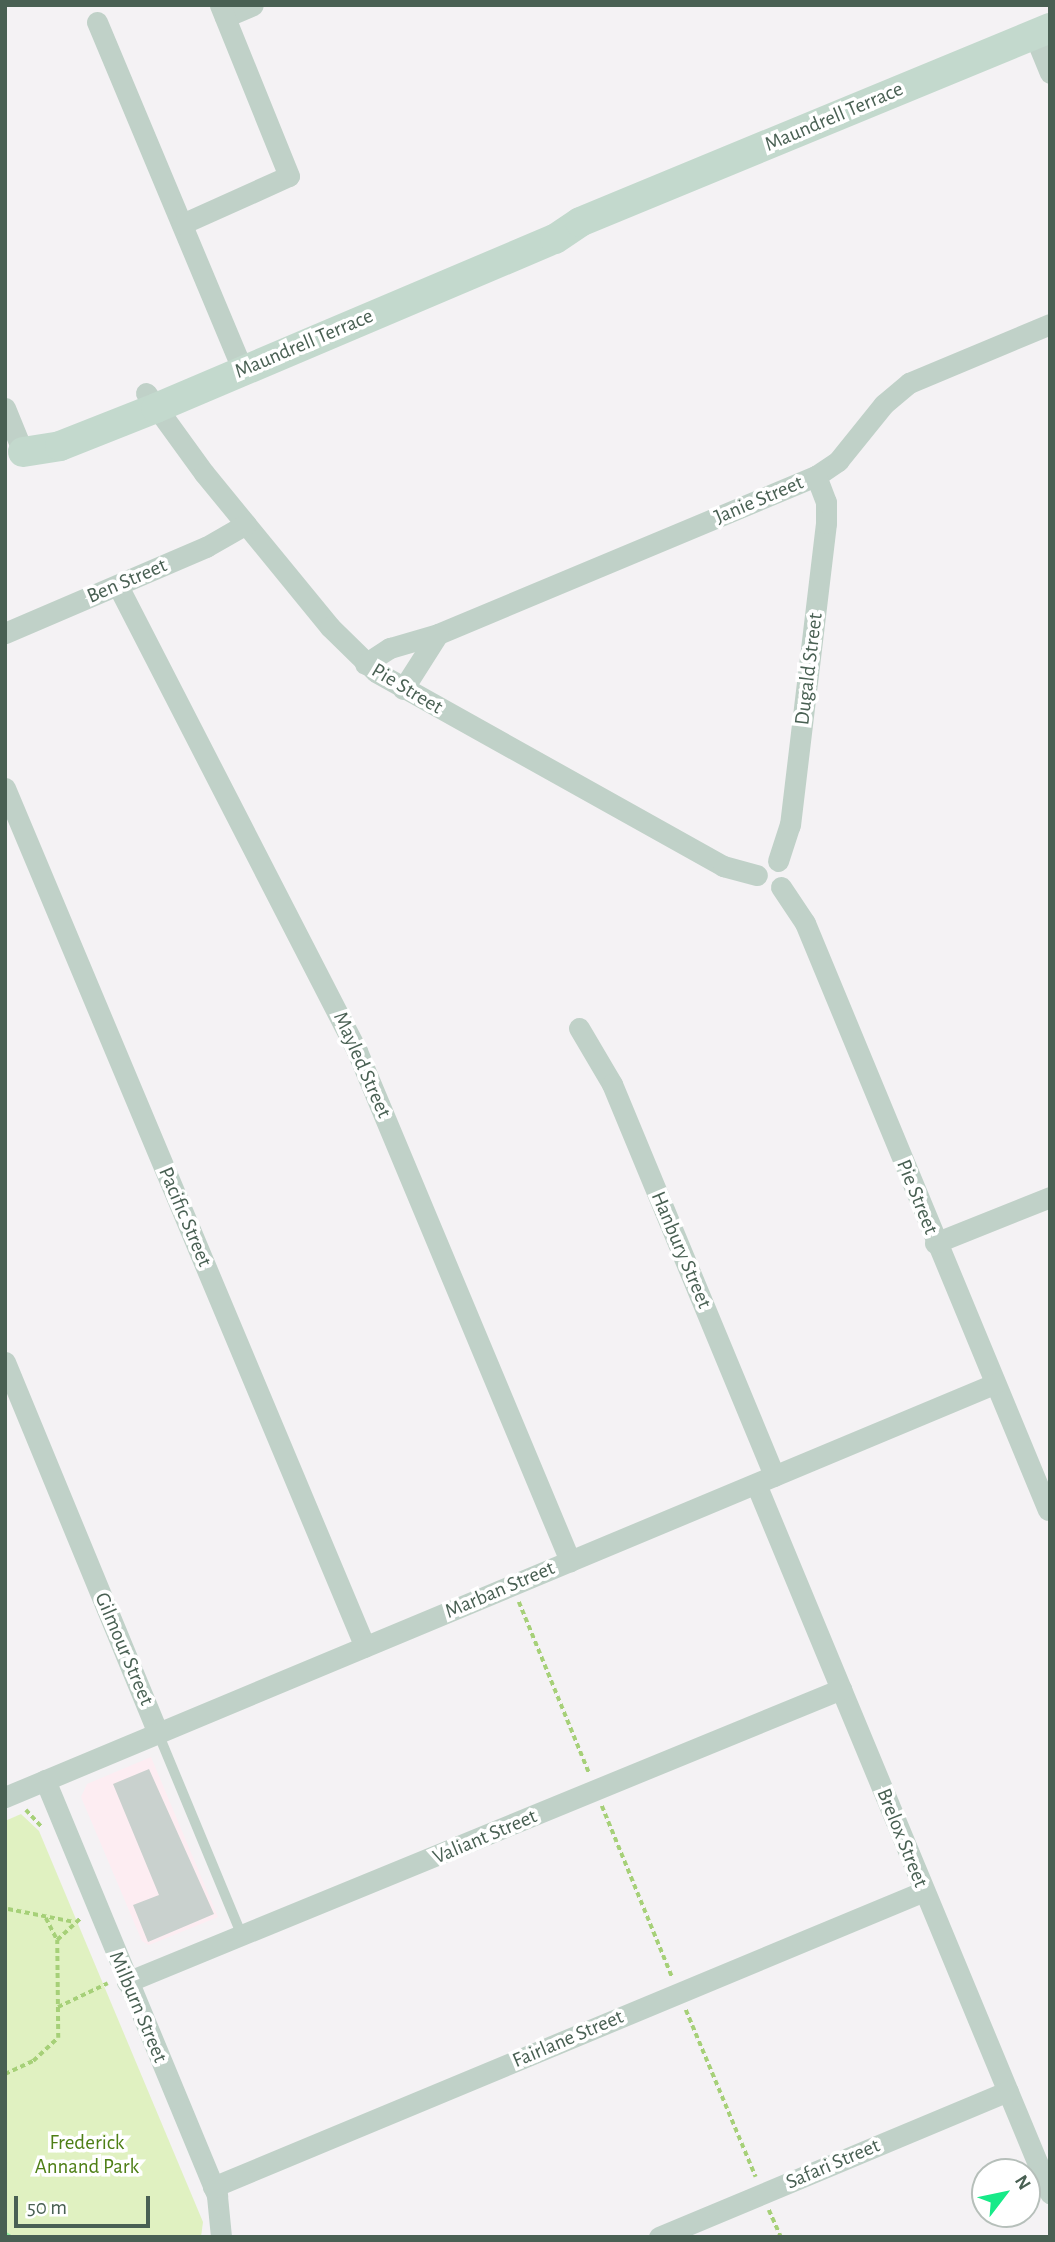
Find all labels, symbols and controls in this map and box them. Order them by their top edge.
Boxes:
street label: Maundrell Terrace [761,76,907,158]
street label: Maundrell Terrace [231,303,377,385]
street label: Janie Street [711,470,807,530]
street label: Ben Street [83,553,171,609]
street label: Dugald Street [790,611,828,727]
street label: Pie Street [367,658,447,720]
street label: Mayled Street [327,1008,397,1122]
street label: Pie Street [891,1156,943,1238]
street label: Pacific Street [153,1163,217,1271]
street label: Hanbury Street [645,1188,717,1312]
street label: Marban Street [441,1556,559,1624]
street label: Gilmour Street [89,1589,159,1709]
street label: Brelox Street [871,1785,933,1891]
street label: Valiant Street [429,1804,541,1870]
street label: Milburn Street [103,1947,173,2067]
street label: Fairlane Street [509,2004,627,2074]
park label: Frederick Annand Park [35,2130,139,2180]
street label: Safari Street [782,2133,884,2195]
north arrow [971,2158,1041,2228]
text: N [1011,2172,1034,2193]
scale bar [18,2182,154,2226]
text: 50 m [27,2197,67,2218]

